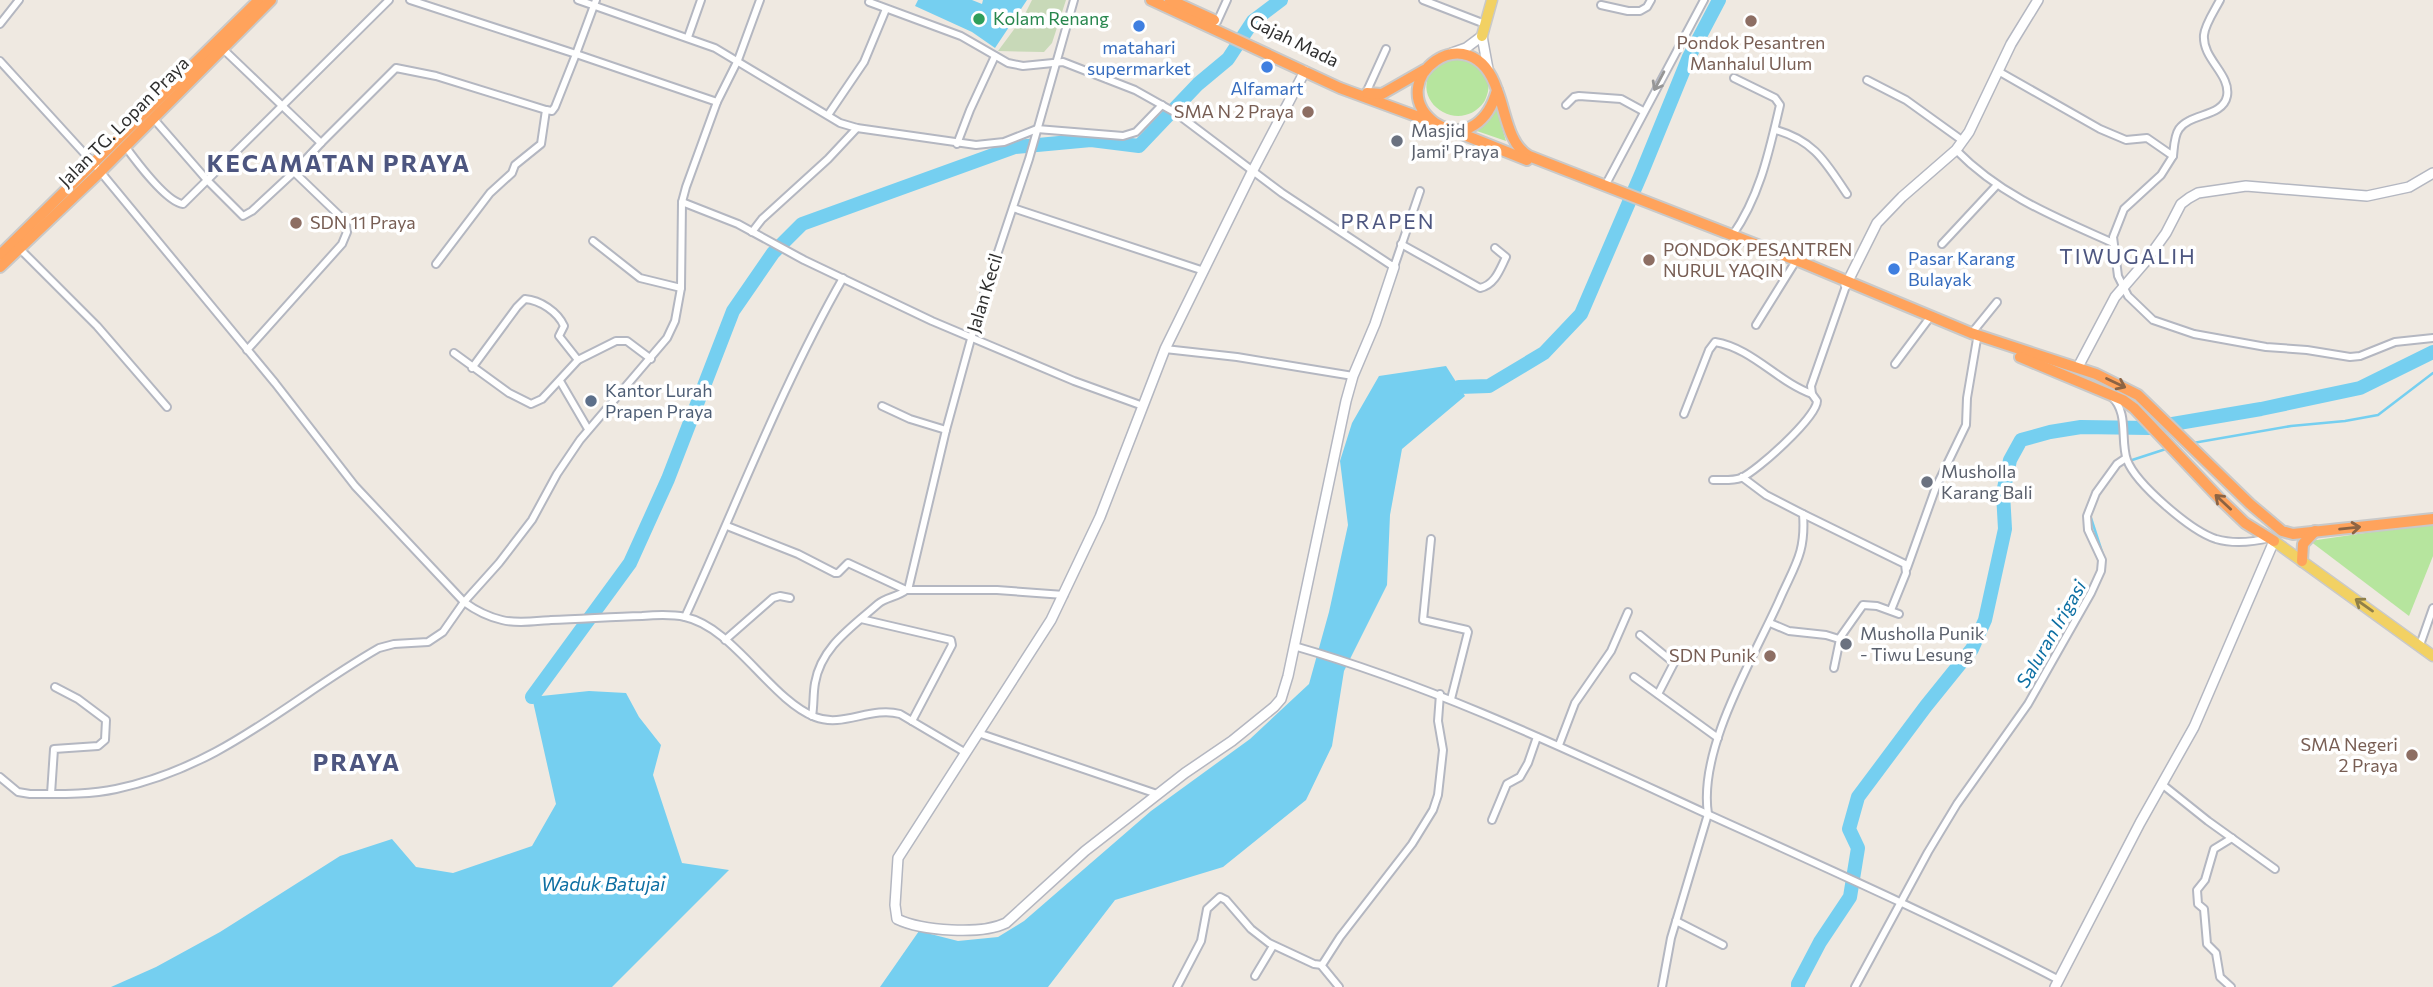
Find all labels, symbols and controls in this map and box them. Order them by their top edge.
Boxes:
place label: Kolam Renang [993,7,1109,29]
street label: Gajah Mada [1246,9,1343,71]
marker: Kolam Renang [971,11,987,27]
marker: Pondok Pesantren Manhalul Ulum [1743,13,1759,29]
marker: matahari supermarket [1131,18,1147,34]
place label: Pondok Pesantren Manhalul Ulum [1677,31,1825,74]
place label: matahari supermarket [1087,36,1191,79]
street label: Jalan TG. Lopan Praya [54,52,193,191]
marker: Alfamart [1259,59,1275,75]
one-way arrow [1652,70,1665,91]
place label: Alfamart [1230,77,1304,99]
place label: SMA N 2 Praya [1174,100,1294,122]
marker: SMA N 2 Praya [1300,104,1316,120]
place label: Masjid Jami' Praya [1411,119,1499,162]
marker: Masjid Jami' Praya [1389,133,1405,149]
district label: KECAMATAN PRAYA [207,148,471,177]
district label: PRAPEN [1340,208,1436,233]
place label: SDN 11 Praya [310,211,416,233]
marker: SDN 11 Praya [288,215,304,231]
place label: PONDOK PESANTREN NURUL YAQIN [1663,238,1852,281]
district label: TIWUGALIH [2059,243,2197,268]
place label: Pasar Karang Bulayak [1908,247,2015,290]
street label: Jalan Kecil [962,251,1006,335]
marker: PONDOK PESANTREN NURUL YAQIN [1641,252,1657,268]
marker: Pasar Karang Bulayak [1886,261,1902,277]
one-way arrow [2105,376,2126,390]
place label: Kantor Lurah Prapen Praya [605,379,713,422]
marker: Kantor Lurah Prapen Praya [583,393,599,409]
place label: Musholla Karang Bali [1941,460,2033,503]
marker: Musholla Karang Bali [1919,474,1935,490]
one-way arrow [2215,493,2232,510]
one-way arrow [2338,521,2361,534]
water label: Saluran Irigasi [2011,575,2091,691]
one-way arrow [2355,598,2374,612]
place label: Musholla Punik - Tiwu Lesung [1860,622,1985,665]
marker: Musholla Punik - Tiwu Lesung [1838,636,1854,652]
place label: SDN Punik [1669,644,1756,666]
marker: SDN Punik [1762,648,1778,664]
place label: SMA Negeri 2 Praya [2300,733,2398,776]
district label: PRAYA [313,747,401,776]
marker: SMA Negeri 2 Praya [2404,747,2420,763]
water label: Waduk Batujai [541,872,666,895]

